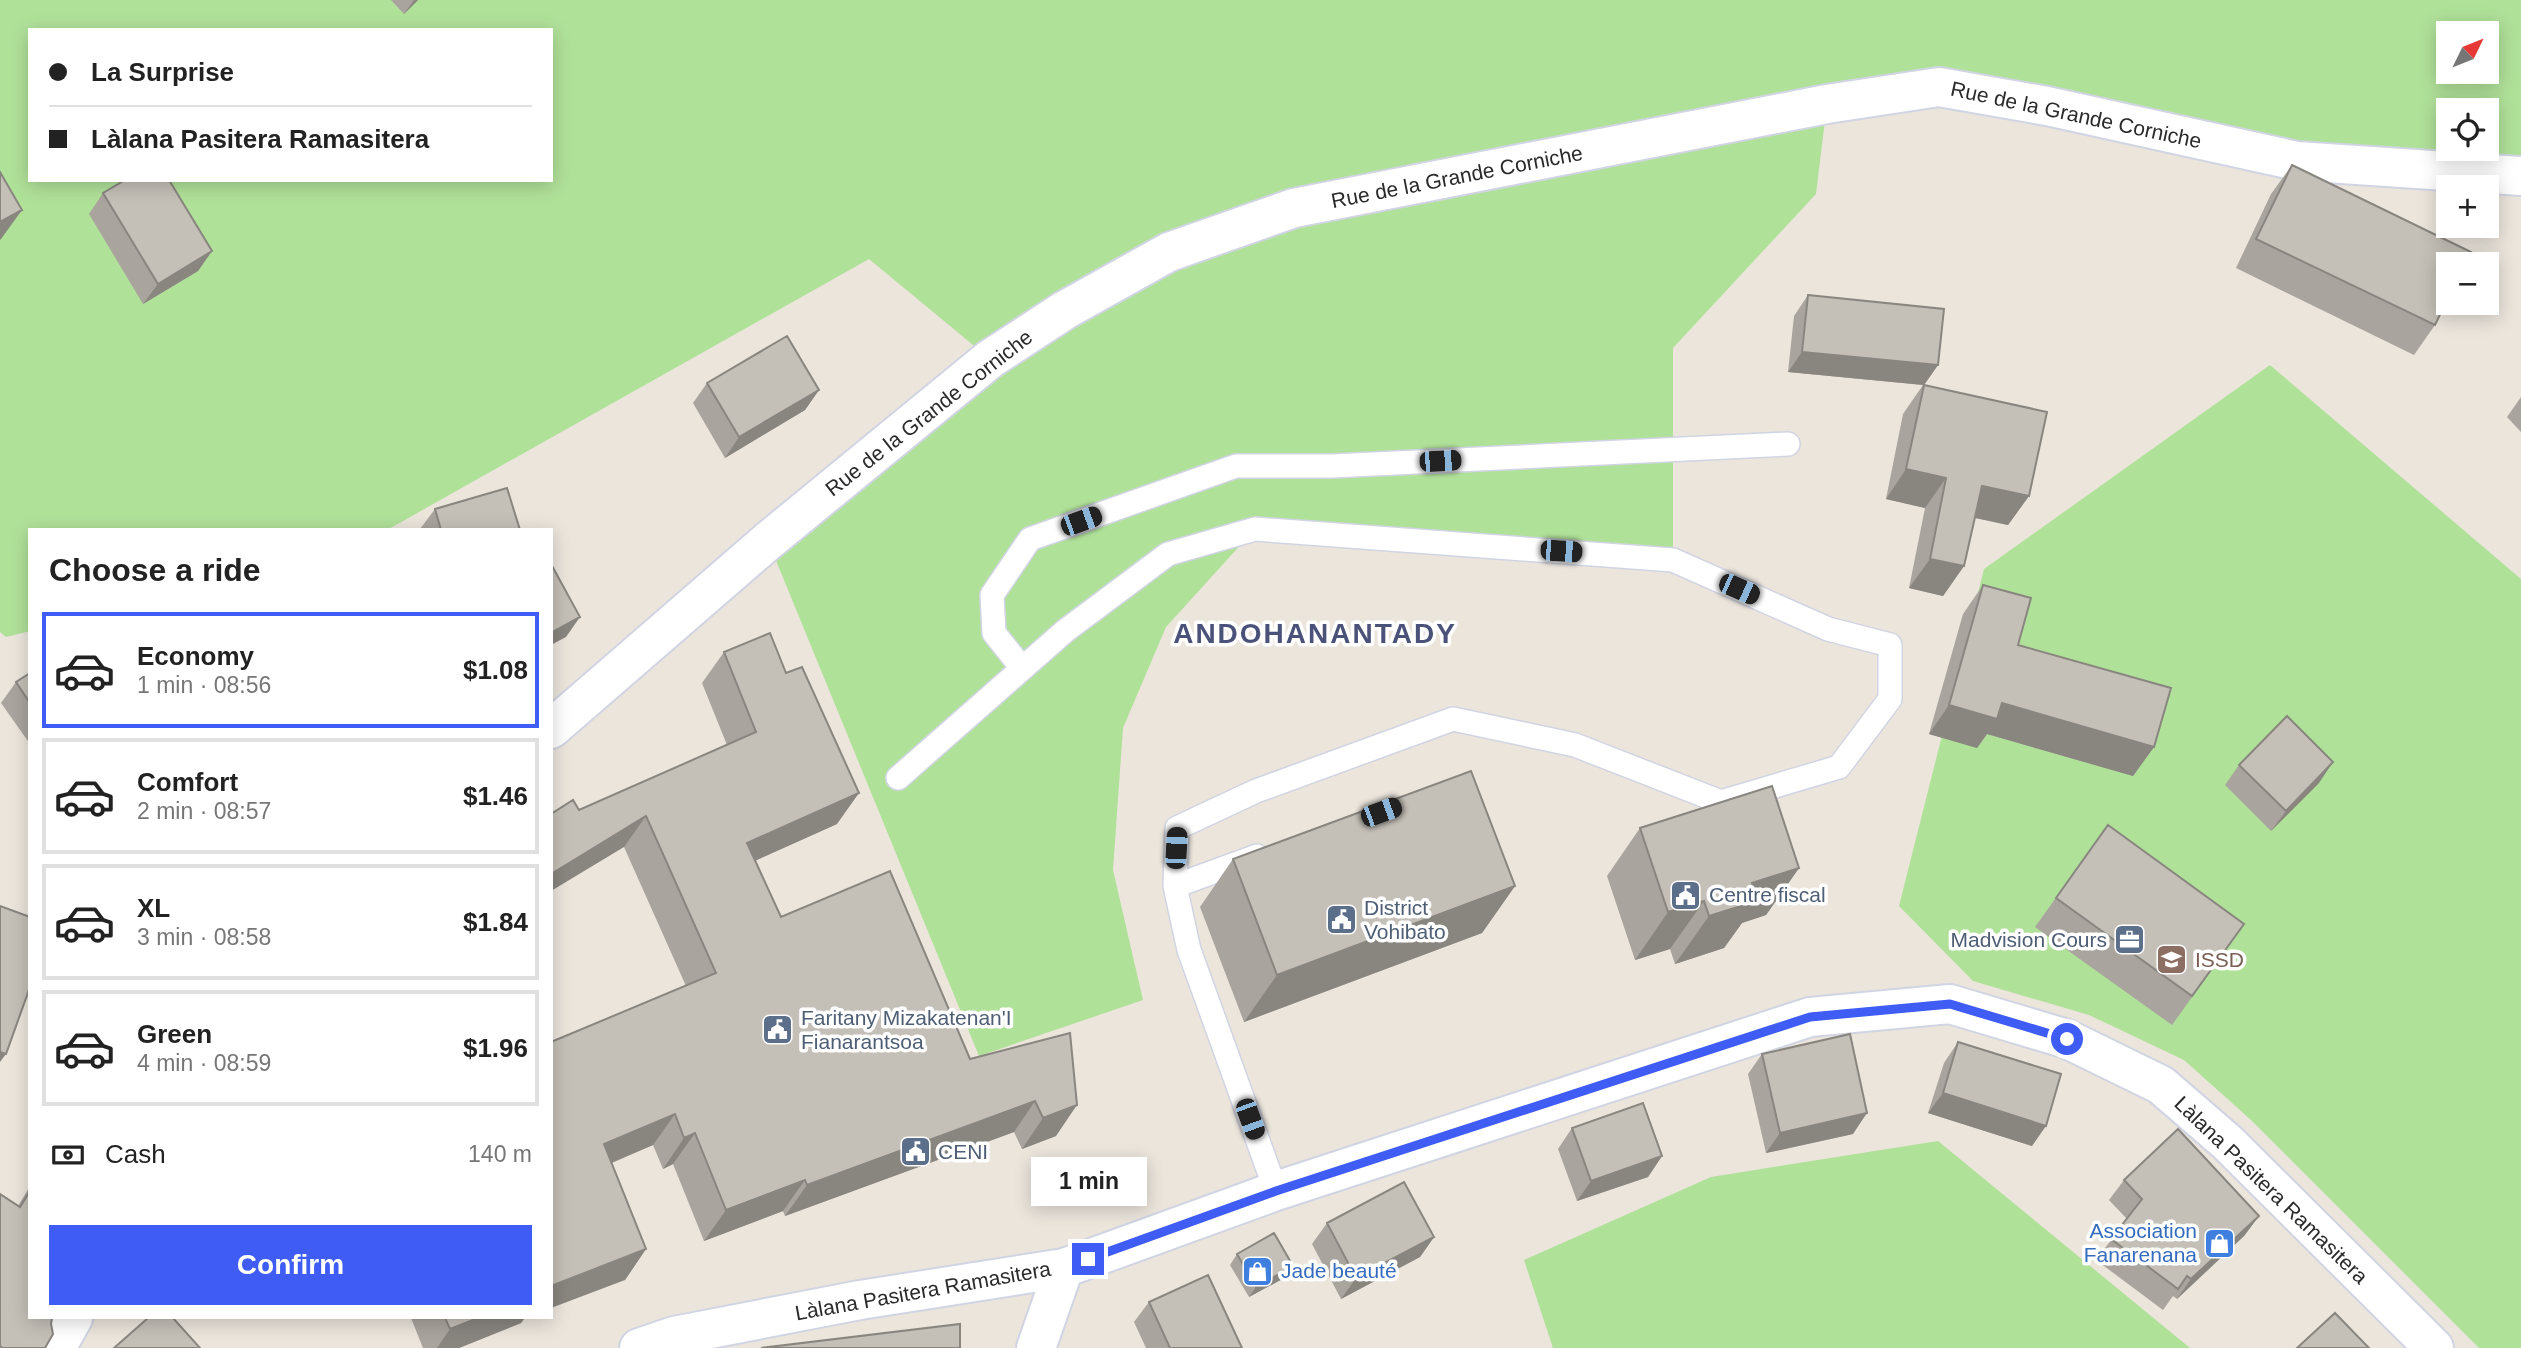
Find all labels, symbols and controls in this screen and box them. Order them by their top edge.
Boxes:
north arrow [2436,21,2499,84]
map controls [2436,21,2499,315]
text: La Surprise [91,57,234,87]
street label: Rue de la Grande Corniche [1949,77,2204,152]
button: locate [2436,98,2499,161]
text: Làlana Pasitera Ramasitera [91,124,429,154]
street label: Rue de la Grande Corniche [1329,141,1585,212]
button: + [2436,175,2499,238]
button: − [2436,252,2499,315]
street label: Rue de la Grande Corniche [821,325,1037,500]
car [1419,449,1462,473]
car [1058,504,1105,538]
car [1540,539,1583,563]
text: Choose a ride [49,552,261,588]
car [1716,571,1763,607]
district label: ANDOHANANTADY [1173,618,1457,649]
icon: car [53,639,116,702]
text: Economy [137,641,254,671]
text: $1.08 [463,655,528,685]
text: 1 min · 08:56 [137,672,271,698]
icon: car [53,765,116,828]
text: Comfort [137,767,238,797]
text: $1.46 [463,781,528,811]
car [1358,795,1405,829]
text: 2 min · 08:57 [137,798,271,824]
car [1165,826,1188,870]
public building icon: Centre fiscal [1669,878,1703,912]
place label: Centre fiscal [1709,883,1826,906]
icon: car [53,891,116,954]
text: XL [137,893,170,923]
place label: District Vohibato [1364,896,1446,943]
public building icon: District Vohibato [1324,903,1358,937]
text: $1.84 [463,907,528,937]
office icon: Madvision Cours [2113,923,2147,957]
text: 3 min · 08:58 [137,924,271,950]
place label: Madvision Cours [1951,928,2107,951]
school or university icon: ISSD [2155,943,2189,977]
place label: ISSD [2195,948,2244,971]
place label: Faritany Mizakatenan'I Fianarantsoa [801,1006,1012,1053]
public building icon: Faritany Mizakatenan'I Fianarantsoa [761,1013,795,1047]
icon: car [53,1017,116,1080]
text: Green [137,1019,212,1049]
route start [2051,1023,2083,1055]
text: $1.96 [463,1033,528,1063]
text: 4 min · 08:59 [137,1050,271,1076]
street label: Làlana Pasitera Ramasitera [2170,1091,2373,1288]
car [1233,1096,1268,1142]
public building icon: CENI [898,1135,932,1169]
icon: cash [49,1136,87,1174]
text: Cash [105,1139,166,1169]
place label: CENI [938,1140,988,1163]
text: 140 m [468,1141,532,1167]
callout: 1 min [1030,1158,1146,1206]
text: 1 min [1059,1168,1119,1194]
place label: Association Fanarenana [2084,1219,2197,1266]
button: Confirm [49,1225,532,1305]
shop icon: Association Fanarenana [2203,1226,2237,1260]
route end [1072,1243,1104,1275]
shop icon: Jade beauté [1241,1254,1275,1288]
street label: Làlana Pasitera Ramasitera [793,1257,1053,1324]
place label: Jade beauté [1281,1259,1397,1282]

